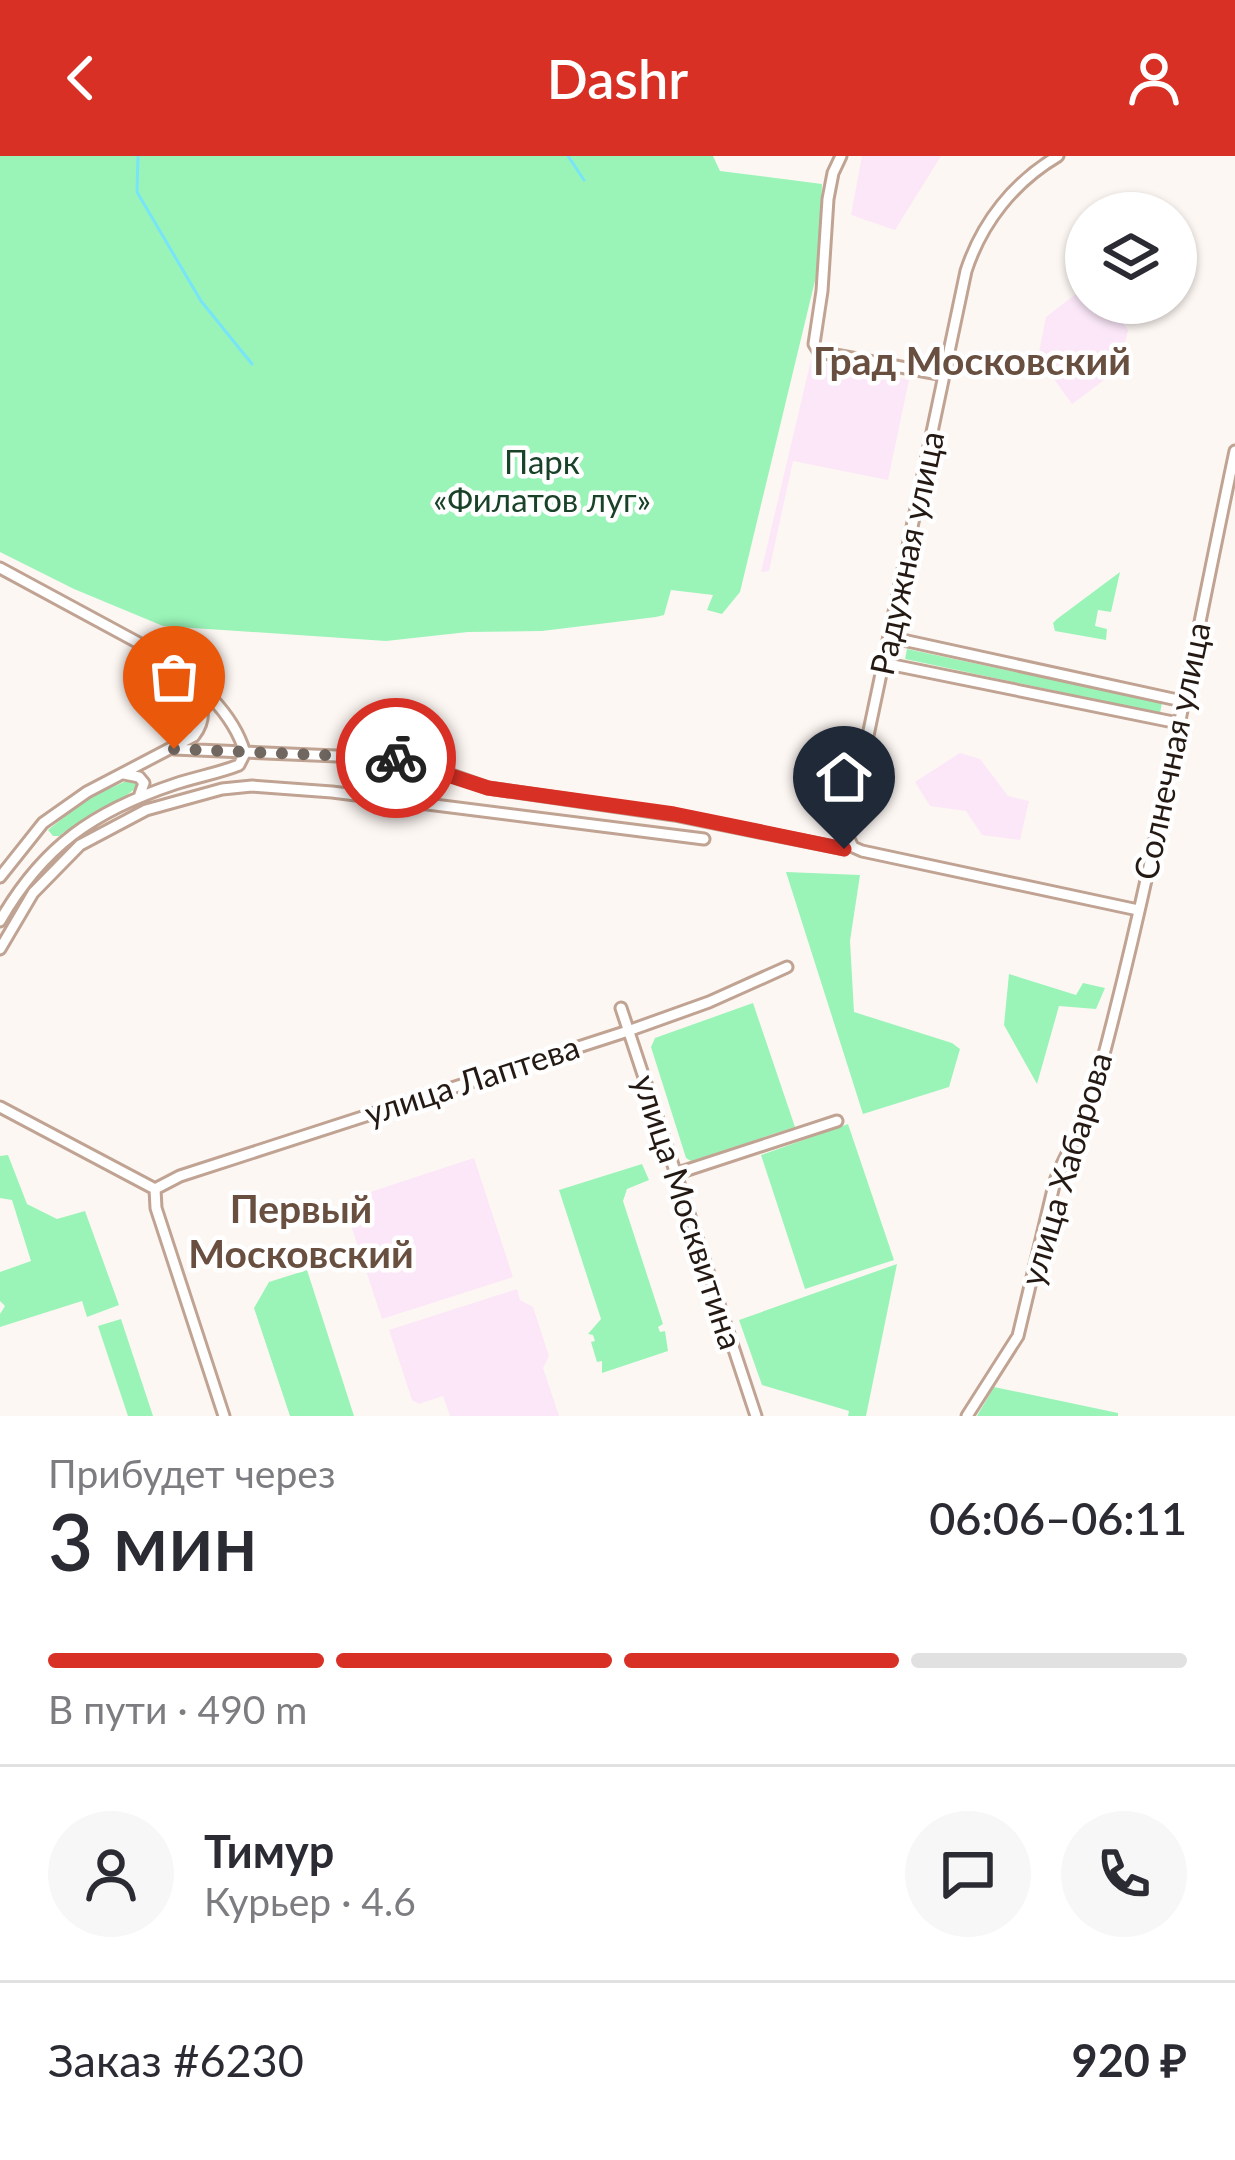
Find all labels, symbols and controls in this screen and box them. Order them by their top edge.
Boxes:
icon: back [48,45,114,111]
icon: person [1121,45,1187,111]
text: Dashr [547,46,688,111]
map controls [1065,192,1197,324]
button: layers [1065,192,1197,324]
district label: Град Московский [813,337,1131,383]
street label: Радужная улица [861,427,951,678]
park label: Парк «Филатов луг» [433,441,651,519]
street label: Солнечная улица [1124,618,1218,883]
pin [123,626,225,749]
icon: bag [141,644,207,710]
courier [336,698,456,818]
icon: bike [363,725,429,791]
pin [793,726,895,849]
icon: home [811,744,877,810]
street label: улица Лаптева [359,1026,584,1133]
street label: улица Хабарова [1011,1047,1120,1290]
street label: улица Москвитина [626,1069,752,1354]
district label: Первый Московский [188,1185,414,1276]
text: Прибудет через [48,1450,335,1496]
text: 06:06–06:11 [929,1491,1187,1545]
text: 3 мин [48,1494,258,1588]
text: В пути · 490 m [48,1686,307,1732]
button: person [48,1811,174,1937]
button: chat [905,1811,1031,1937]
button: phone [1061,1811,1187,1937]
text: Тимур [204,1824,334,1878]
text: Курьер · 4.6 [204,1878,416,1924]
text: Заказ #6230 [48,2033,304,2087]
text: 920 ₽ [1072,2033,1187,2087]

